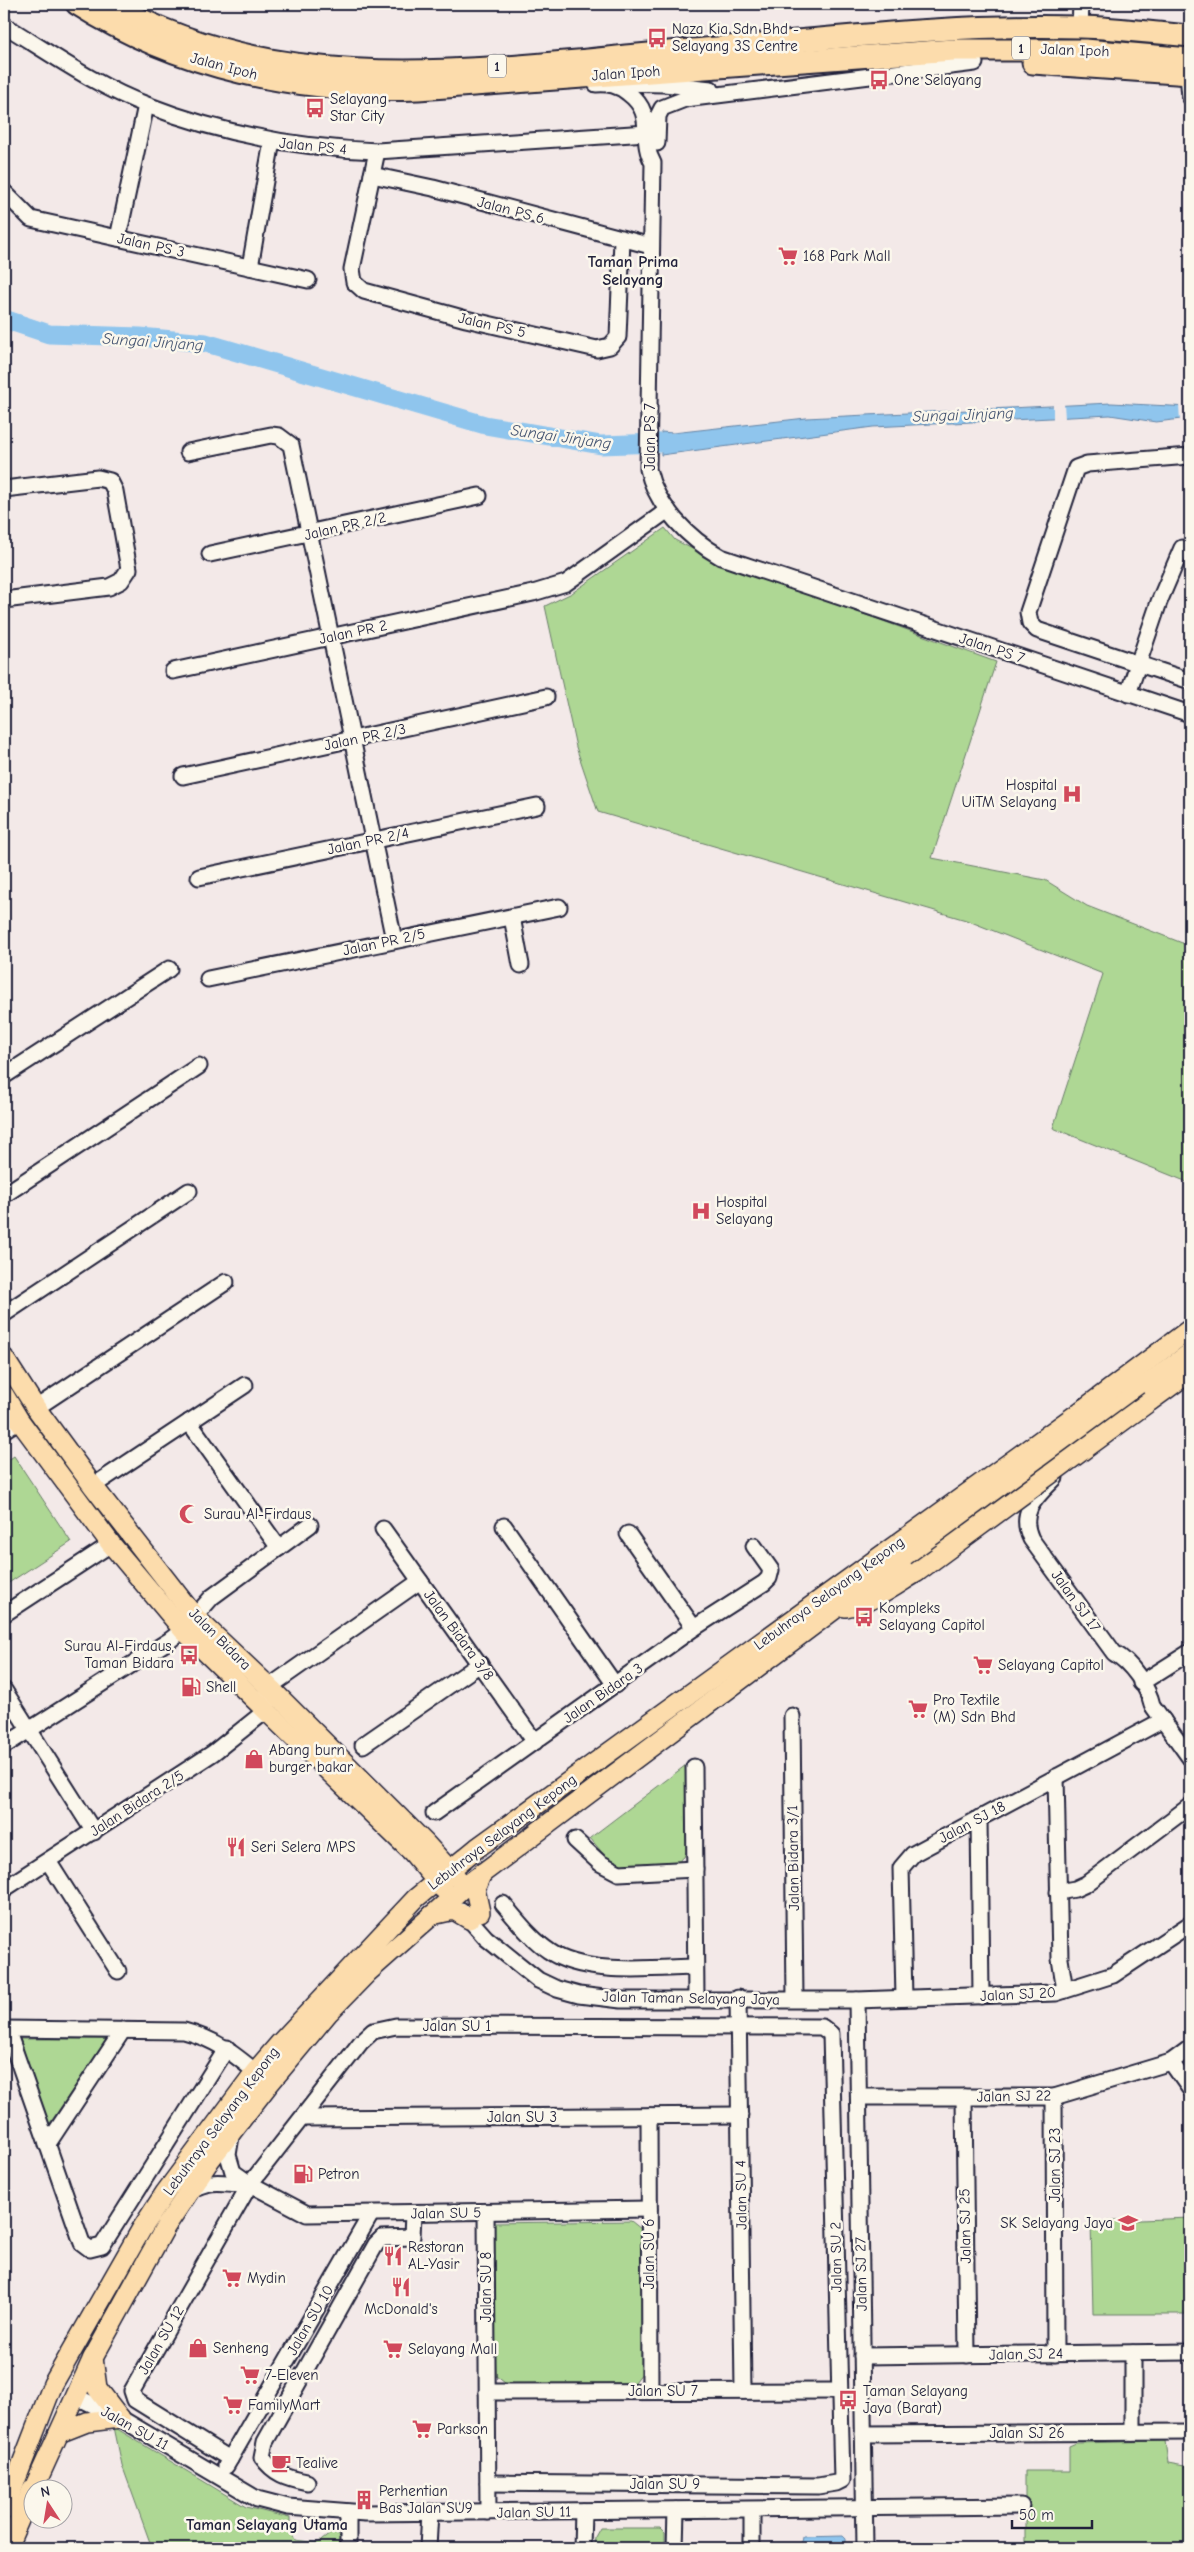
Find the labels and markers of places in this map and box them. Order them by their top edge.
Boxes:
place label: Naza Kia Sdn Bhd - Selayang 3S Centre [672,20,799,55]
bus stop icon: Naza Kia Sdn Bhd - Selayang 3S Centre [646,27,668,49]
bus stop icon: One Selayang [868,69,890,91]
place label: One Selayang [894,71,982,89]
place label: Selayang Star City [330,90,387,125]
bus stop icon: Selayang Star City [304,97,326,119]
supermarket icon: 168 Park Mall [777,245,799,267]
place label: 168 Park Mall [803,247,890,265]
place label: Hospital UiTM Selayang [961,776,1057,811]
hospital icon: Hospital UiTM Selayang [1061,783,1083,805]
place label: Hospital Selayang [716,1193,773,1228]
hospital icon: Hospital Selayang [690,1200,712,1222]
mosque icon: Surau Al-Firdaus [178,1503,200,1525]
place label: Surau Al-Firdaus [204,1505,311,1523]
place label: Kompleks Selayang Capitol [879,1599,985,1634]
bus stop icon: Kompleks Selayang Capitol [853,1606,875,1628]
place label: Surau Al-Firdaus, Taman Bidara [64,1637,174,1672]
bus stop icon: Surau Al-Firdaus, Taman Bidara [178,1644,200,1666]
supermarket icon: Selayang Capitol [972,1654,994,1676]
place label: Selayang Capitol [998,1656,1104,1674]
fuel station icon: Shell [180,1676,202,1698]
place label: Shell [206,1678,236,1696]
place label: Pro Textile (M) Sdn Bhd [933,1691,1016,1726]
supermarket icon: Pro Textile (M) Sdn Bhd [907,1698,929,1720]
place label: Abang burn burger bakar [269,1741,353,1776]
shop icon: Abang burn burger bakar [243,1748,265,1770]
restaurant icon: Seri Selera MPS [225,1836,247,1858]
place label: Seri Selera MPS [251,1838,355,1856]
fuel station icon: Petron [292,2163,314,2185]
place label: Petron [318,2165,360,2183]
school or university icon: SK Selayang Jaya [1117,2212,1139,2234]
place label: SK Selayang Jaya [1000,2214,1113,2232]
place label: Restoran AL-Yasir [408,2238,464,2273]
restaurant icon: Restoran AL-Yasir [382,2245,404,2267]
supermarket icon: Mydin [221,2267,243,2289]
place label: Mydin [247,2269,286,2287]
restaurant icon: McDonald's [390,2276,412,2298]
place label: McDonald's [364,2300,438,2318]
shop icon: Senheng [187,2337,209,2359]
supermarket icon: Selayang Mall [382,2338,404,2360]
place label: Senheng [213,2339,269,2357]
place label: Selayang Mall [408,2340,497,2358]
supermarket icon: 7-Eleven [239,2364,261,2386]
place label: 7-Eleven [265,2366,319,2384]
place label: Taman Selayang Jaya (Barat) [863,2382,968,2417]
bus stop icon: Taman Selayang Jaya (Barat) [837,2389,859,2411]
supermarket icon: FamilyMart [222,2394,244,2416]
place label: FamilyMart [248,2396,321,2414]
supermarket icon: Parkson [411,2418,433,2440]
place label: Parkson [437,2420,488,2438]
cafe icon: Tealive [270,2452,292,2474]
place label: Tealive [296,2454,339,2472]
place label: Perhentian Bas Jalan SU9 [379,2482,473,2517]
building icon: Perhentian Bas Jalan SU9 [353,2489,375,2511]

